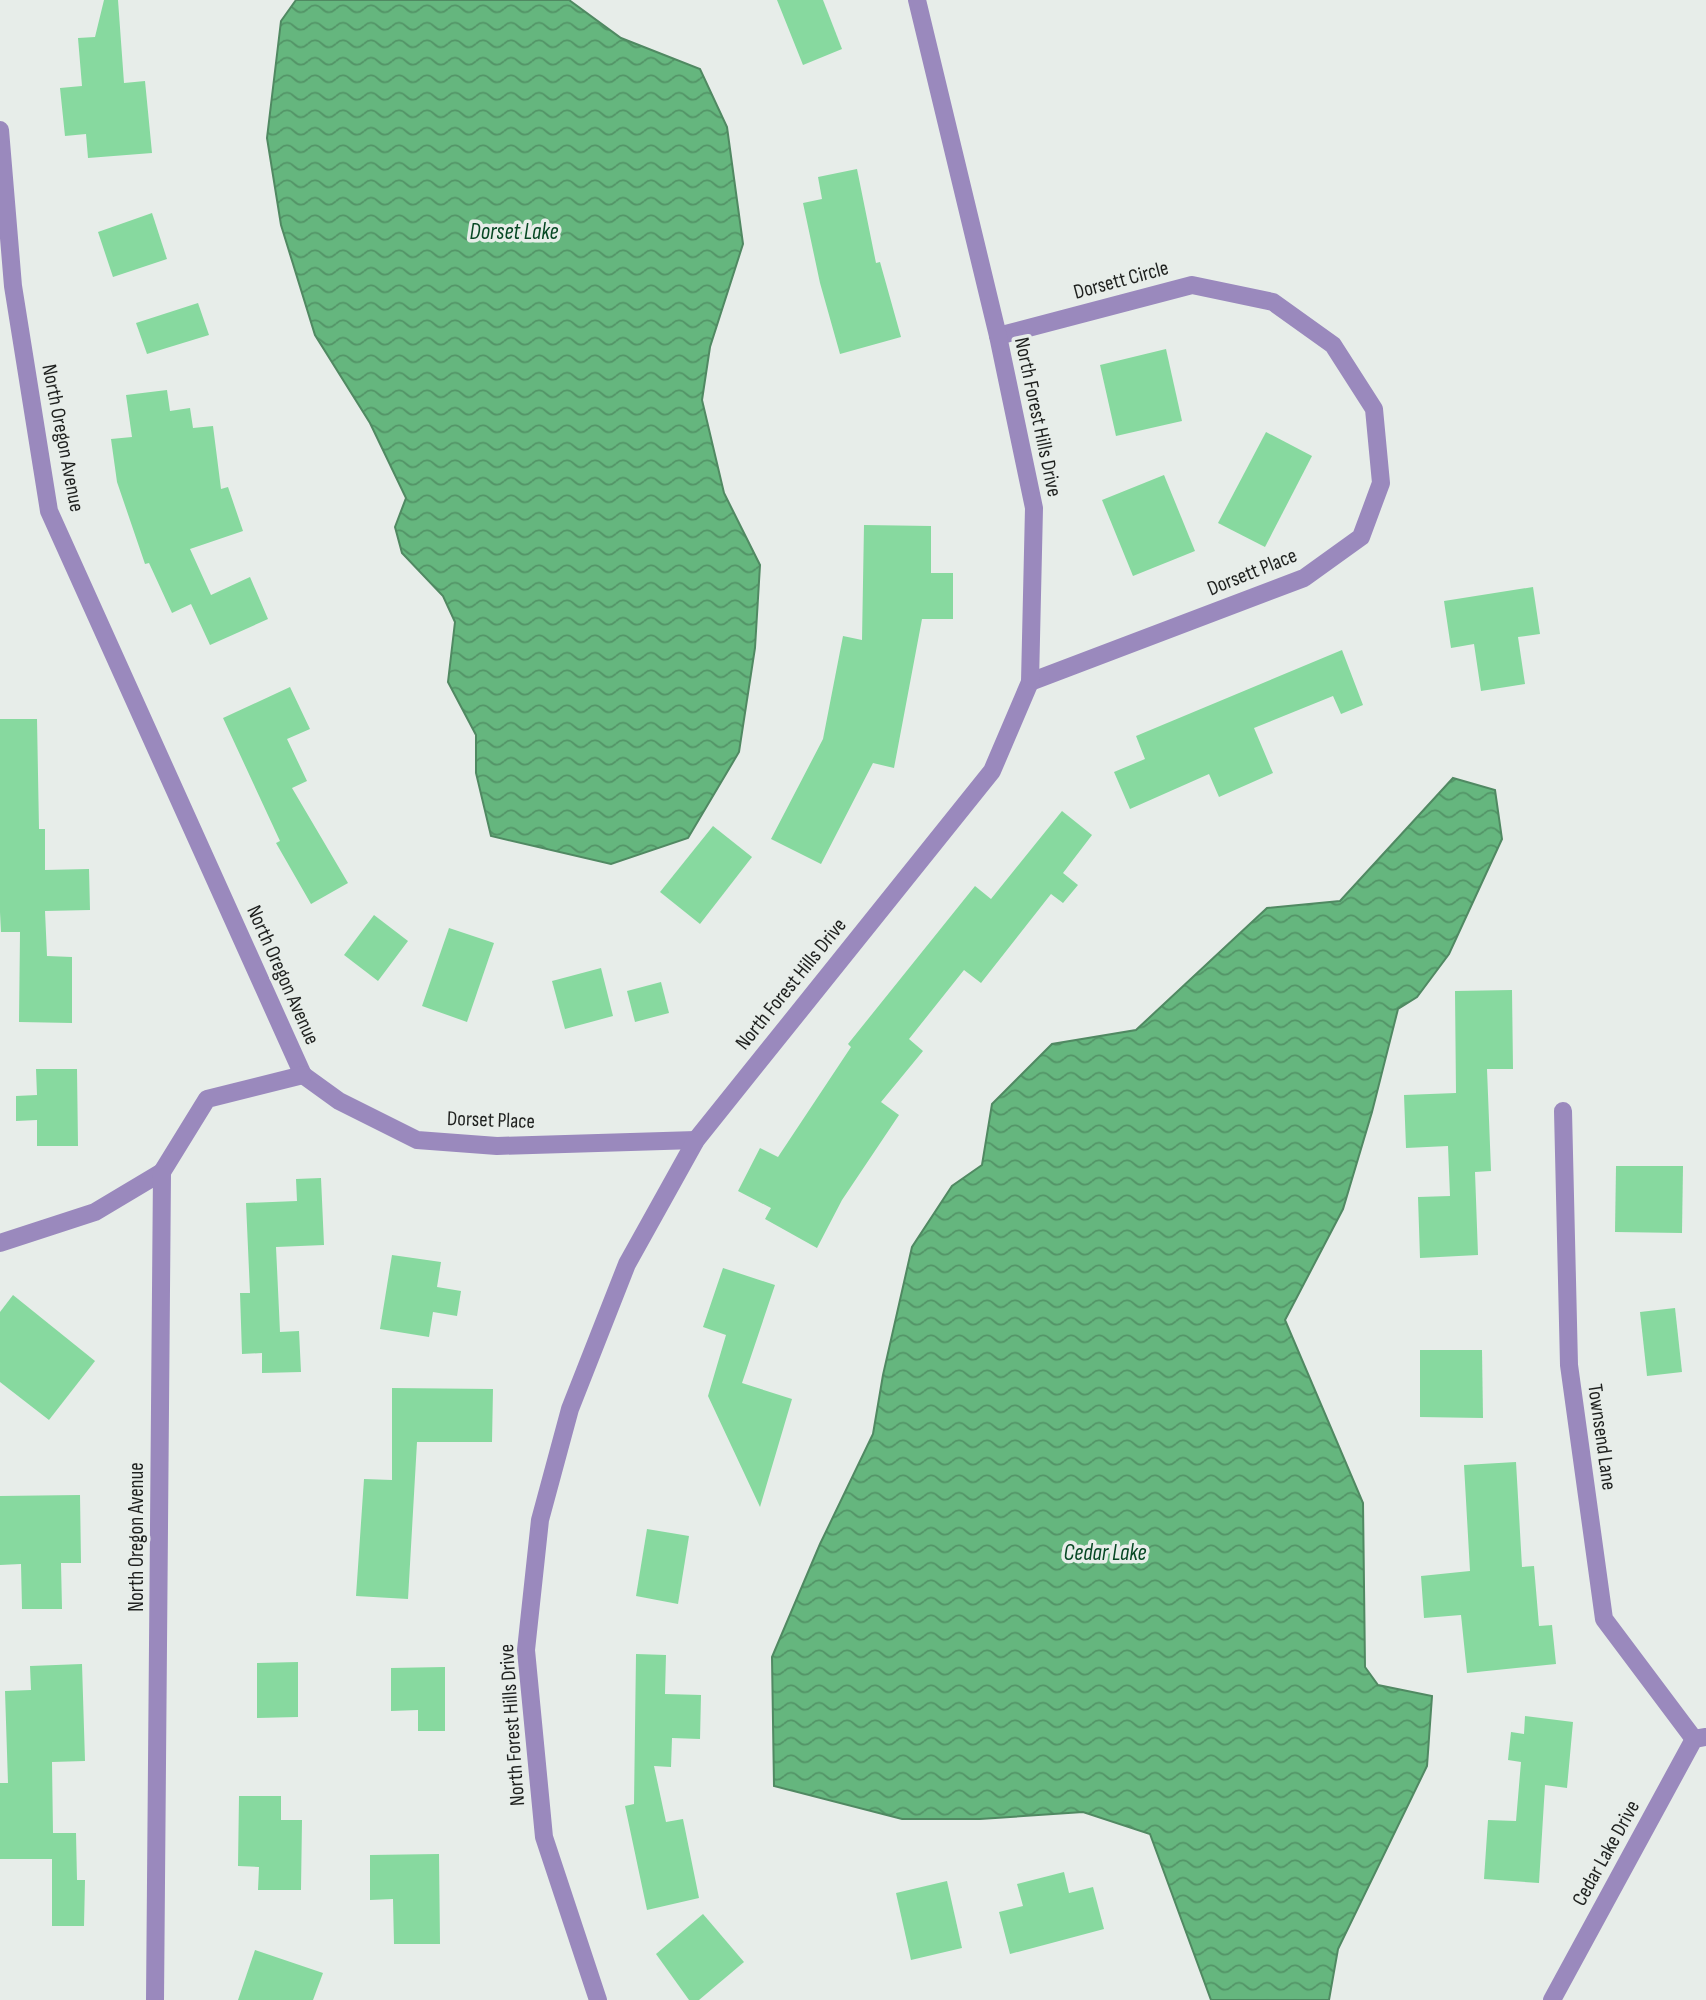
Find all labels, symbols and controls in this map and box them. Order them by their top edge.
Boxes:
water label: Dorset Lake [470,218,558,246]
street label: Dorsett Circle [1071,255,1171,305]
street label: North Forest Hills Drive [1009,335,1067,499]
street label: North Oregon Avenue [36,362,90,514]
street label: Dorsett Place [1204,543,1300,601]
street label: North Oregon Avenue [241,902,325,1048]
street label: North Forest Hills Drive [730,913,852,1055]
street label: Dorset Place [447,1106,535,1134]
street label: Townsend Lane [1582,1382,1622,1492]
street label: North Oregon Avenue [124,1462,149,1612]
water label: Cedar Lake [1063,1539,1147,1567]
street label: North Forest Hills Drive [494,1643,530,1807]
street label: Cedar Lake Drive [1567,1796,1645,1910]

